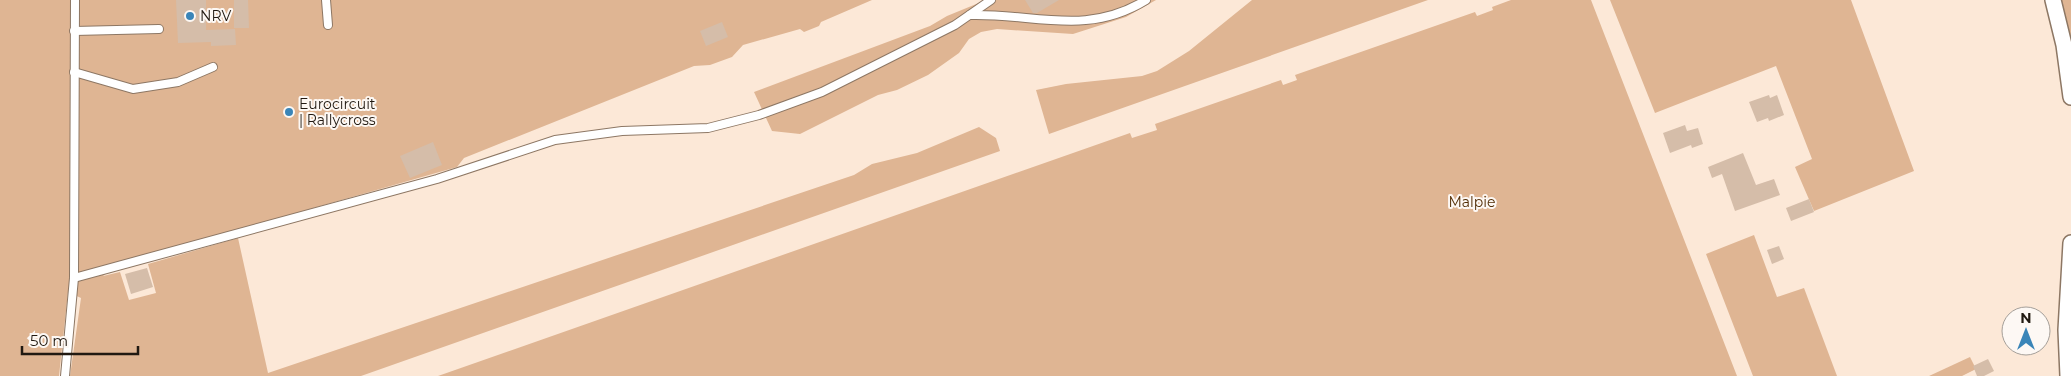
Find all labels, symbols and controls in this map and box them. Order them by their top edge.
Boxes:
place label: NRV [200,7,232,25]
marker: NRV [184,10,196,22]
place label: Eurocircuit | Rallycross [299,95,376,129]
marker: Eurocircuit | Rallycross [283,106,295,118]
park label: Malpie [1448,193,1496,211]
north arrow [2001,306,2051,356]
text: N [2020,309,2032,327]
scale bar [22,324,139,356]
text: 50 m [30,331,68,350]

